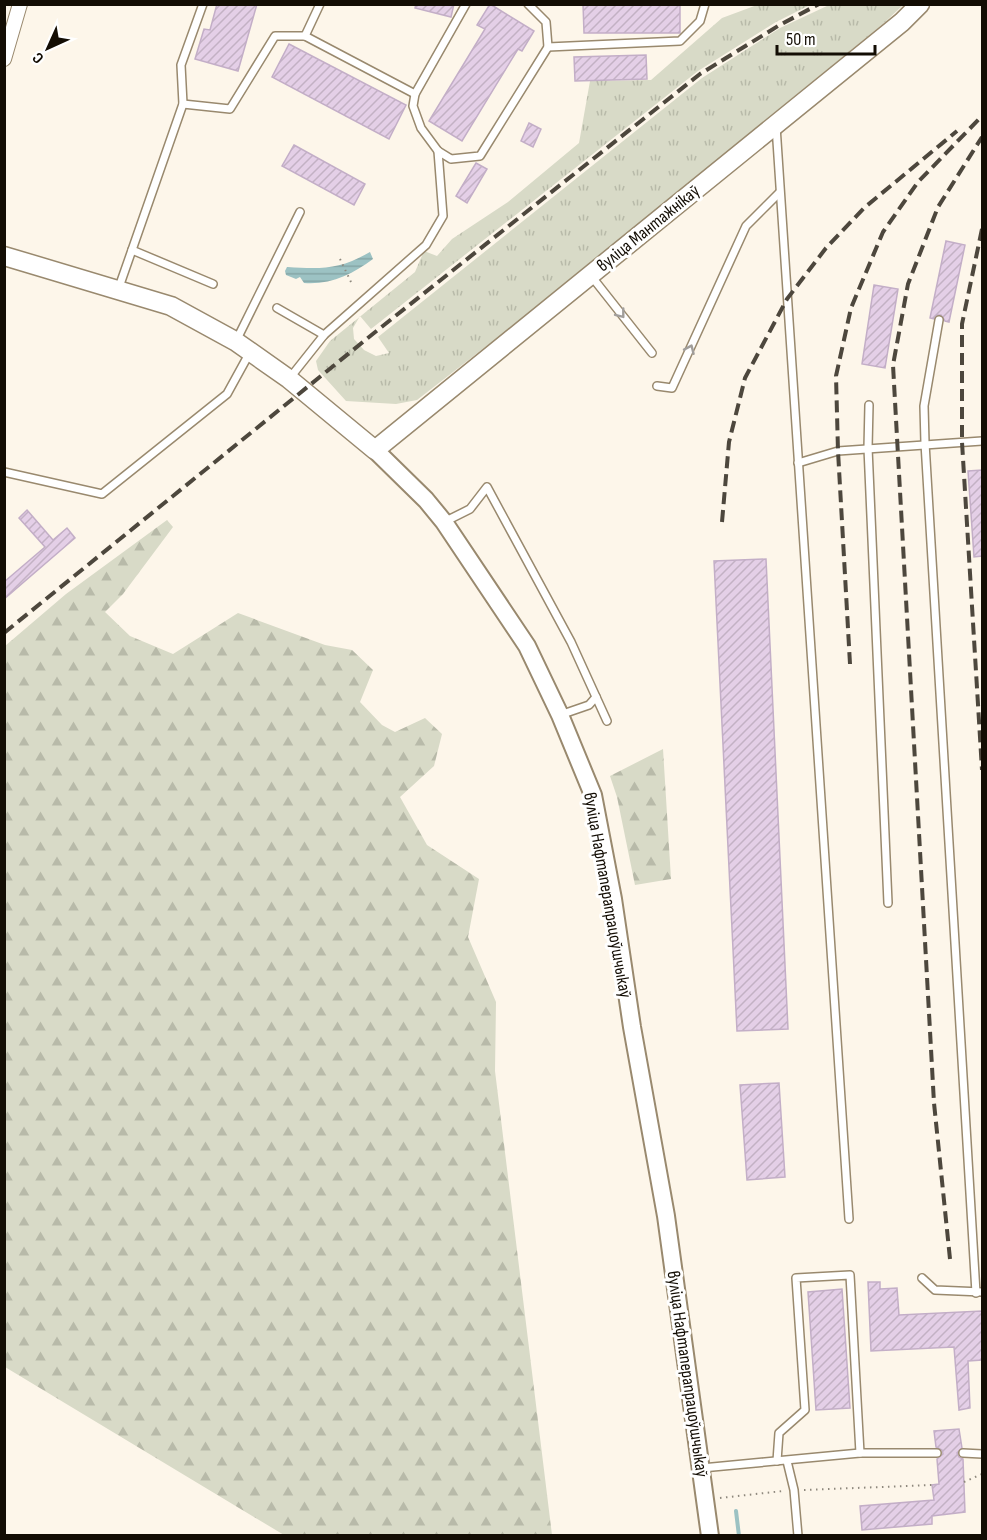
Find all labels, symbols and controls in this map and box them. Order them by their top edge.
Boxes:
north arrow [18,18,78,78]
scale bar [777,18,874,56]
text: 50 m [786,29,816,50]
text: С [29,48,48,67]
street label: вуліца Мантажнікаў [593,180,704,276]
one-way arrow [613,307,624,318]
one-way arrow [682,344,694,355]
street label: вуліца Нафтаперапрацоўшчыкаў [579,791,636,1000]
street label: вуліца Нафтаперапрацоўшчыкаў [663,1269,712,1479]

